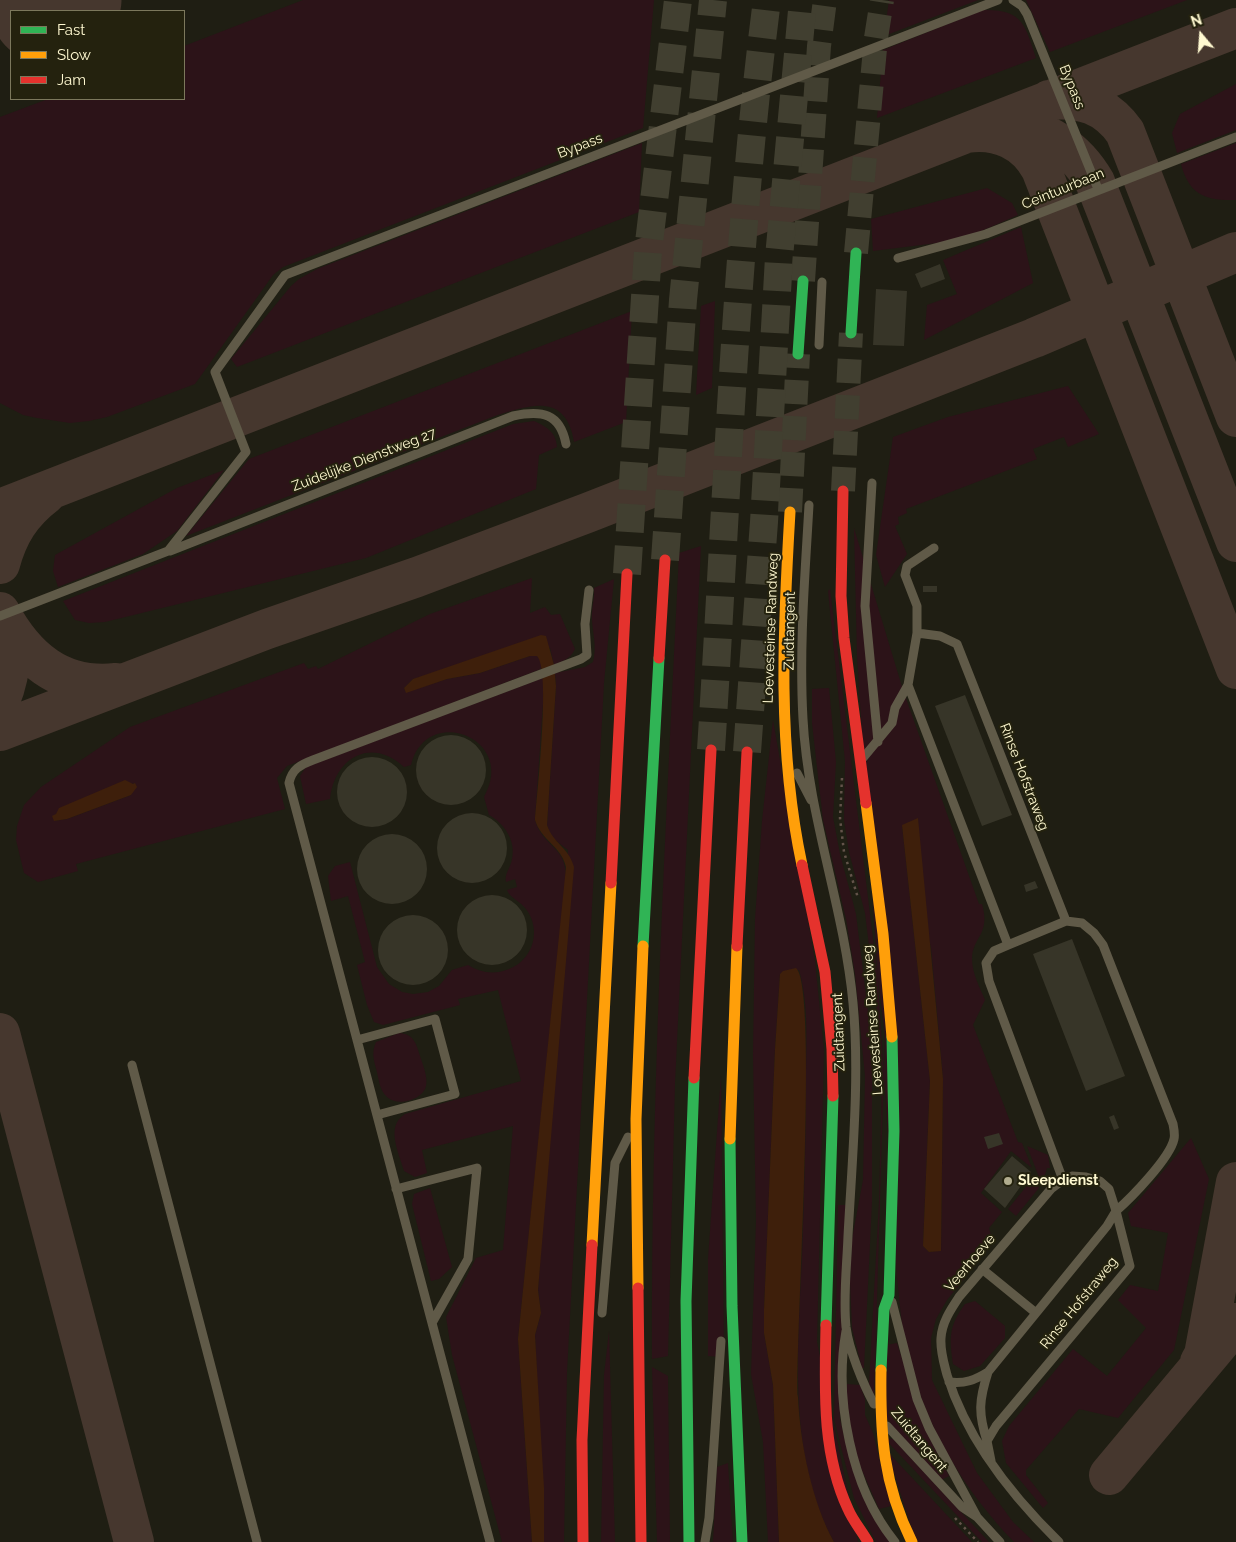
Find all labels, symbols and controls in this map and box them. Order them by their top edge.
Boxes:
legend [10,10,185,100]
north arrow [1176,10,1226,60]
text: N [1189,11,1204,30]
text: Fast [57,21,85,39]
text: Slow [57,46,91,64]
street label: Bypass [1055,62,1089,112]
text: Jam [57,71,86,89]
street label: Bypass [555,130,605,162]
street label: Ceintuurbaan [1019,165,1107,213]
street label: Zuidelijke Dienstweg 27 [290,425,438,495]
street label: Loevesteinse Randweg [760,552,782,704]
street label: Zuidtangent [781,591,799,671]
street label: Rinse Hofstraweg [996,721,1052,833]
street label: Loevesteinse Randweg [859,944,887,1096]
street label: Zuidtangent [829,992,849,1072]
place label: Sleepdienst [1018,1173,1098,1189]
marker: Sleepdienst [1002,1175,1014,1187]
street label: Veerhoeve [941,1231,999,1295]
street label: Rinse Hofstraweg [1037,1254,1121,1352]
street label: Zuidtangent [887,1404,951,1476]

